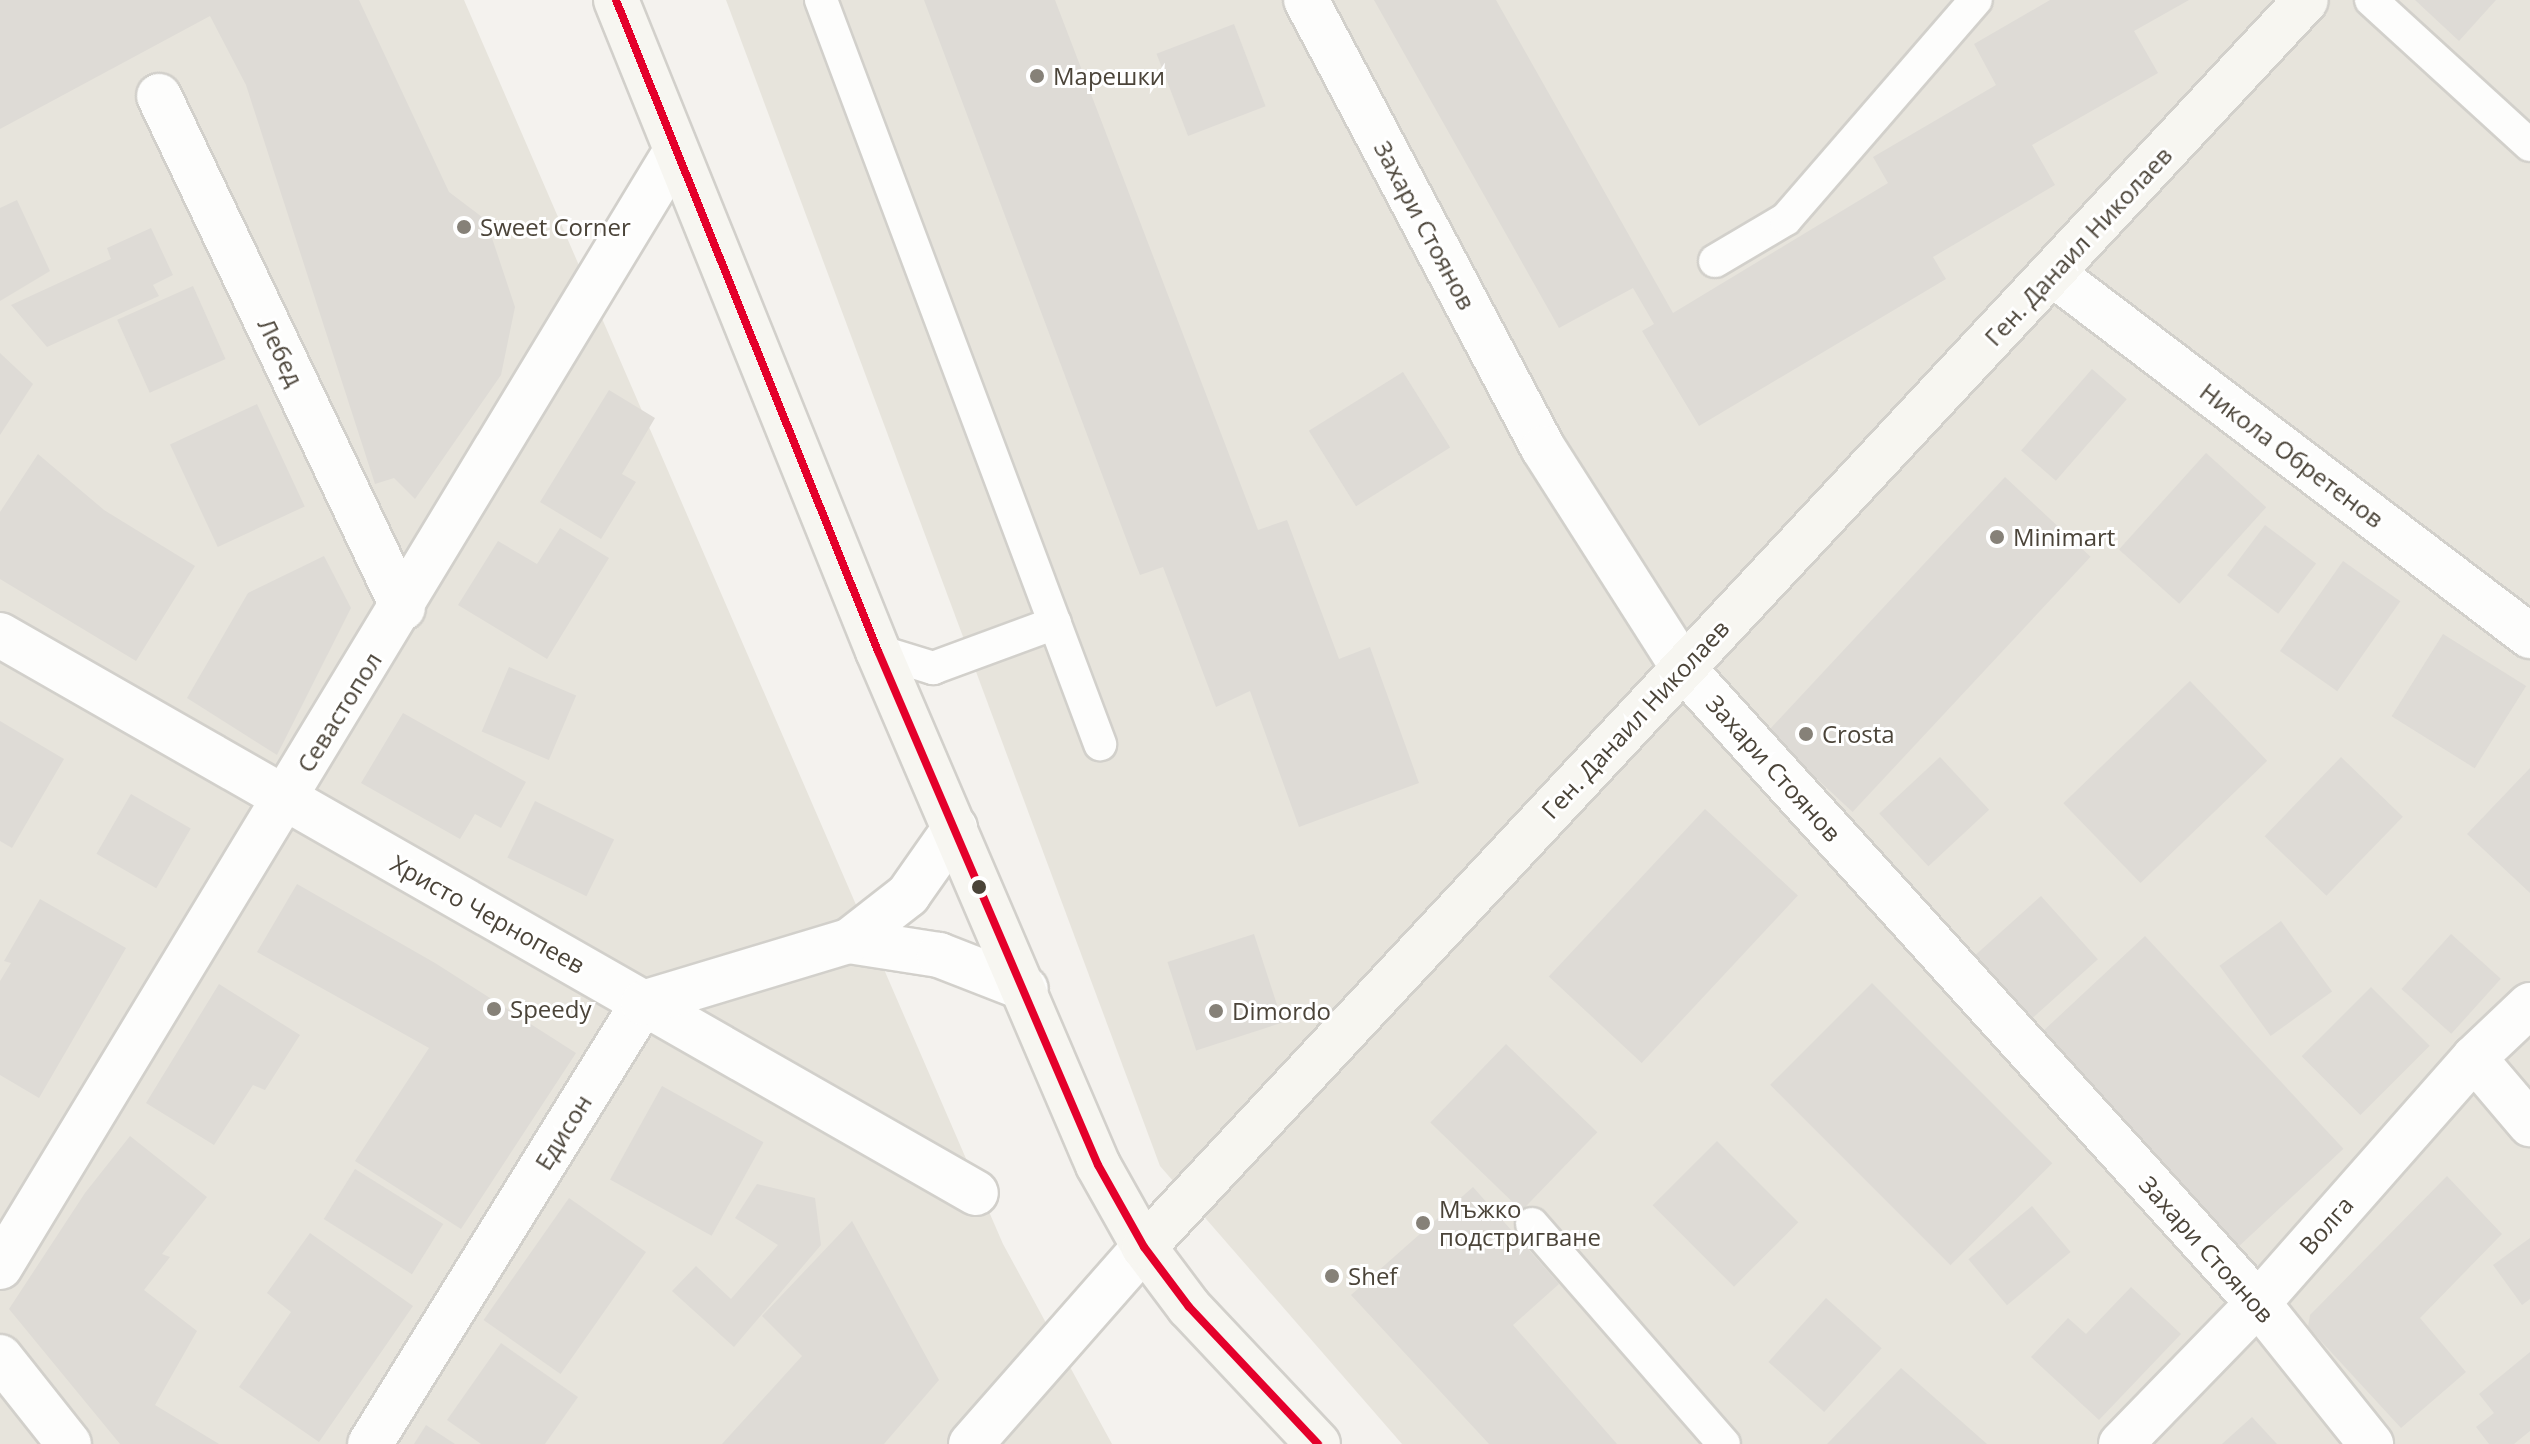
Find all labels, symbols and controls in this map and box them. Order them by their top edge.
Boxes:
place label: Марешки [1053,62,1165,90]
marker: Марешки [1028,67,1046,85]
street label: Захари Стоянов [1368,136,1482,314]
street label: Ген. Данаил Николаев [1978,141,2178,351]
place label: Sweet Corner [480,213,631,241]
marker: Sweet Corner [455,218,473,236]
street label: Лебед [252,313,310,391]
street label: Никола Обретенов [2195,377,2389,533]
place label: Minimart [2013,523,2115,551]
marker: Minimart [1988,528,2006,546]
street label: Ген. Данаил Николаев [1535,614,1735,824]
street label: Севастопол [291,647,387,777]
street label: Захари Стоянов [1701,689,1847,847]
place label: Crosta [1822,720,1895,748]
marker: Crosta [1797,725,1815,743]
street label: Христо Чернопеев [386,849,590,979]
unlabelled marker [971,879,987,895]
place label: Speedy [510,995,592,1023]
place label: Dimordo [1232,997,1331,1025]
marker: Speedy [485,1000,503,1018]
marker: Dimordo [1207,1002,1225,1020]
street label: Едисон [529,1089,597,1175]
street label: Захари Стоянов [2134,1170,2280,1328]
street label: Волга [2293,1190,2359,1260]
place label: Мъжко подстригване [1439,1195,1601,1251]
marker: Мъжко подстригване [1414,1214,1432,1232]
place label: Shef [1348,1262,1397,1290]
marker: Shef [1323,1267,1341,1285]

